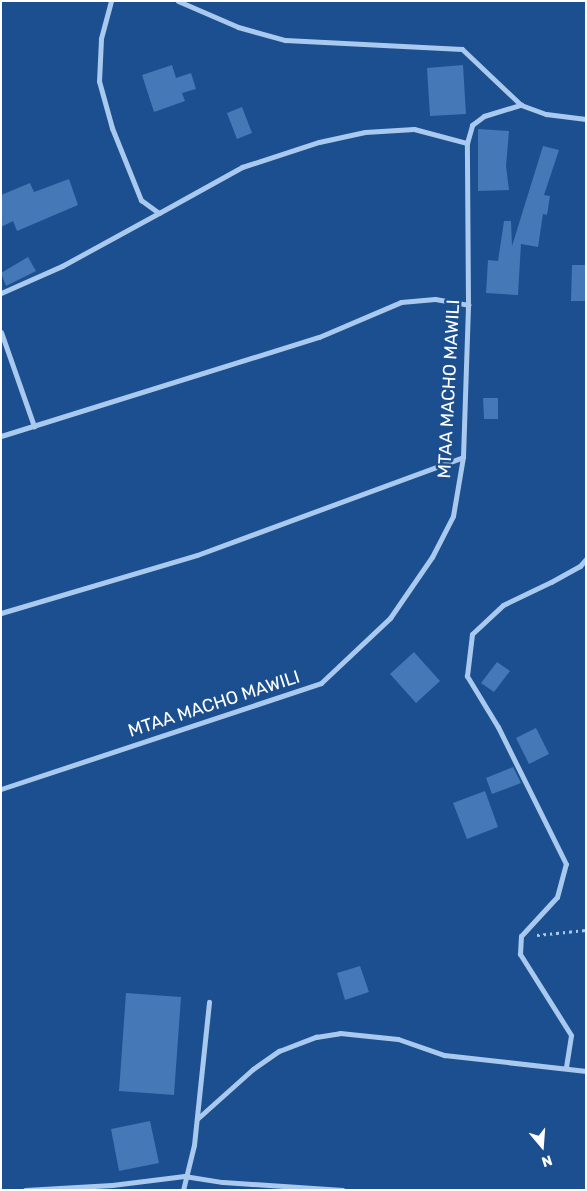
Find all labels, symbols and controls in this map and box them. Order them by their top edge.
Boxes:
street label: MTAA MACHO MAWILI [434,299,464,479]
street label: MTAA MACHO MAWILI [125,666,303,742]
north arrow [517,1121,567,1171]
text: N [539,1151,554,1170]

